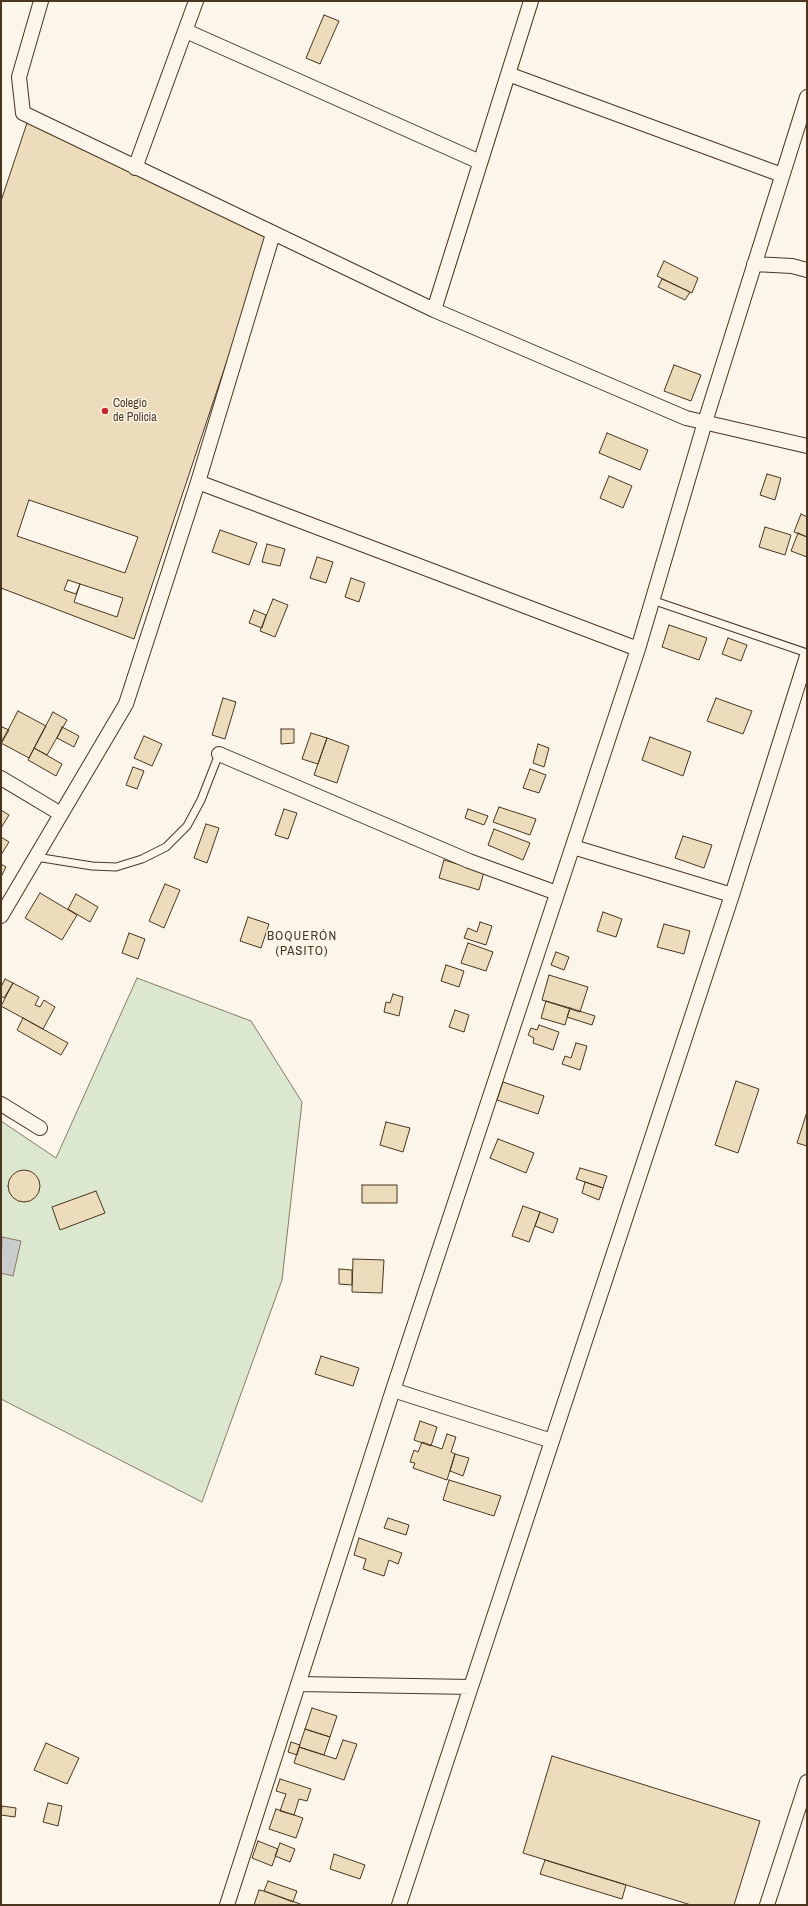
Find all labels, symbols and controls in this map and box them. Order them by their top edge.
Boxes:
place label: Colegio de Policia [113,397,157,425]
marker: Colegio de Policia [100,406,110,416]
district label: BOQUERÓN (PASITO) [267,929,337,960]

